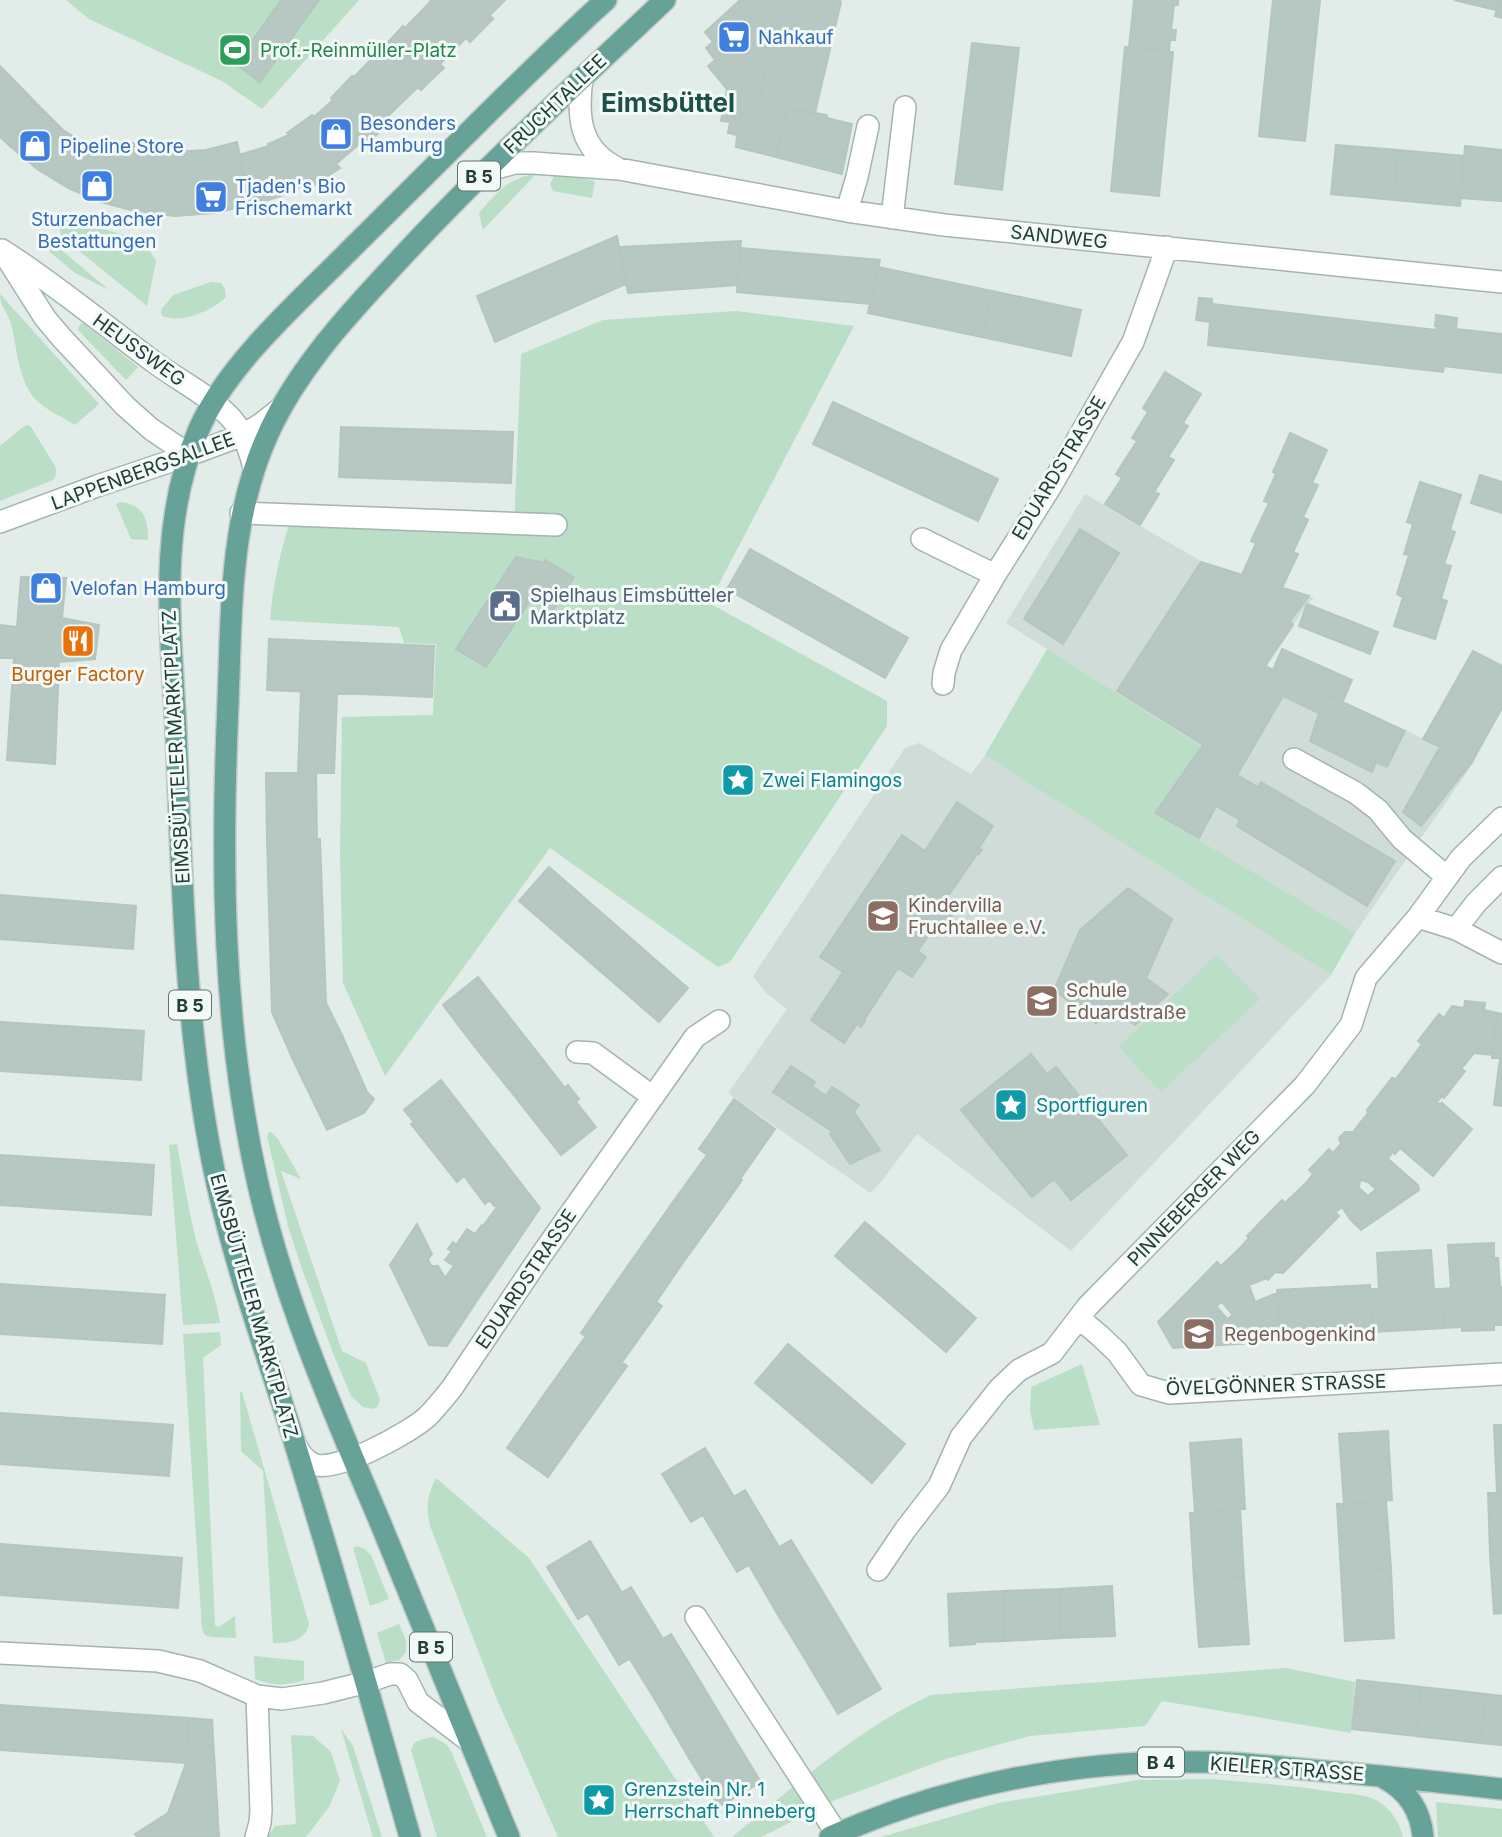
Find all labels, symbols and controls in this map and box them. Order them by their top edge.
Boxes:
supermarket icon: Nahkauf [715,18,753,56]
place label: Nahkauf [758,26,834,49]
sports icon: Prof.-Reinmüller-Platz [216,31,254,69]
place label: Prof.-Reinmüller-Platz [260,39,457,62]
street label: FRUCHTALLEE [499,49,611,159]
district label: Eimsbüttel [601,87,735,118]
place label: Besonders Hamburg [360,112,456,157]
shop icon: Besonders Hamburg [317,115,355,153]
shop icon: Pipeline Store [16,127,54,165]
place label: Pipeline Store [60,135,184,158]
road number: B 5 [458,162,500,190]
shop icon: Sturzenbacher Bestattungen [78,167,116,205]
place label: Tjaden's Bio Frischemarkt [235,175,352,220]
supermarket icon: Tjaden's Bio Frischemarkt [192,178,230,216]
place label: Sturzenbacher Bestattungen [31,208,163,253]
street label: SANDWEG [1009,220,1109,254]
street label: HEUSSWEG [88,309,190,391]
street label: EDUARDSTRASSE [1007,392,1111,544]
street label: LAPPENBERGSALLEE [48,427,238,515]
shop icon: Velofan Hamburg [27,569,65,607]
place label: Velofan Hamburg [70,577,226,600]
place label: Spielhaus Eimsbütteler Marktplatz [530,584,734,629]
public building icon: Spielhaus Eimsbütteler Marktplatz [486,587,524,625]
street label: EIMSBÜTTELER MARKTPLATZ [157,609,195,885]
restaurant icon: Burger Factory [59,622,97,660]
place label: Burger Factory [11,663,145,686]
place icon: Zwei Flamingos [719,761,757,799]
place label: Zwei Flamingos [762,769,902,792]
place label: Kindervilla Fruchtallee e.V. [908,894,1046,939]
school or university icon: Kindervilla Fruchtallee e.V. [864,897,902,935]
place label: Schule Eduardstraße [1066,979,1186,1024]
school or university icon: Schule Eduardstraße [1023,982,1061,1020]
road number: B 5 [169,990,211,1020]
place icon: Sportfiguren [992,1086,1030,1124]
place label: Sportfiguren [1036,1094,1148,1117]
street label: PINNEBERGER WEG [1123,1125,1265,1271]
street label: EIMSBÜTTELER MARKTPLATZ [205,1171,303,1441]
street label: EDUARDSTRASSE [471,1205,581,1353]
school or university icon: Regenbogenkind [1180,1315,1218,1353]
place label: Regenbogenkind [1224,1323,1376,1346]
street label: ÖVELGÖNNER STRASSE [1165,1370,1387,1400]
road number: B 5 [410,1632,452,1662]
road number: B 4 [1138,1748,1184,1777]
street label: KIELER STRASSE [1209,1752,1365,1786]
place label: Grenzstein Nr. 1 Herrschaft Pinneberg [624,1778,816,1823]
place icon: Grenzstein Nr. 1 Herrschaft Pinneberg [580,1781,618,1819]

